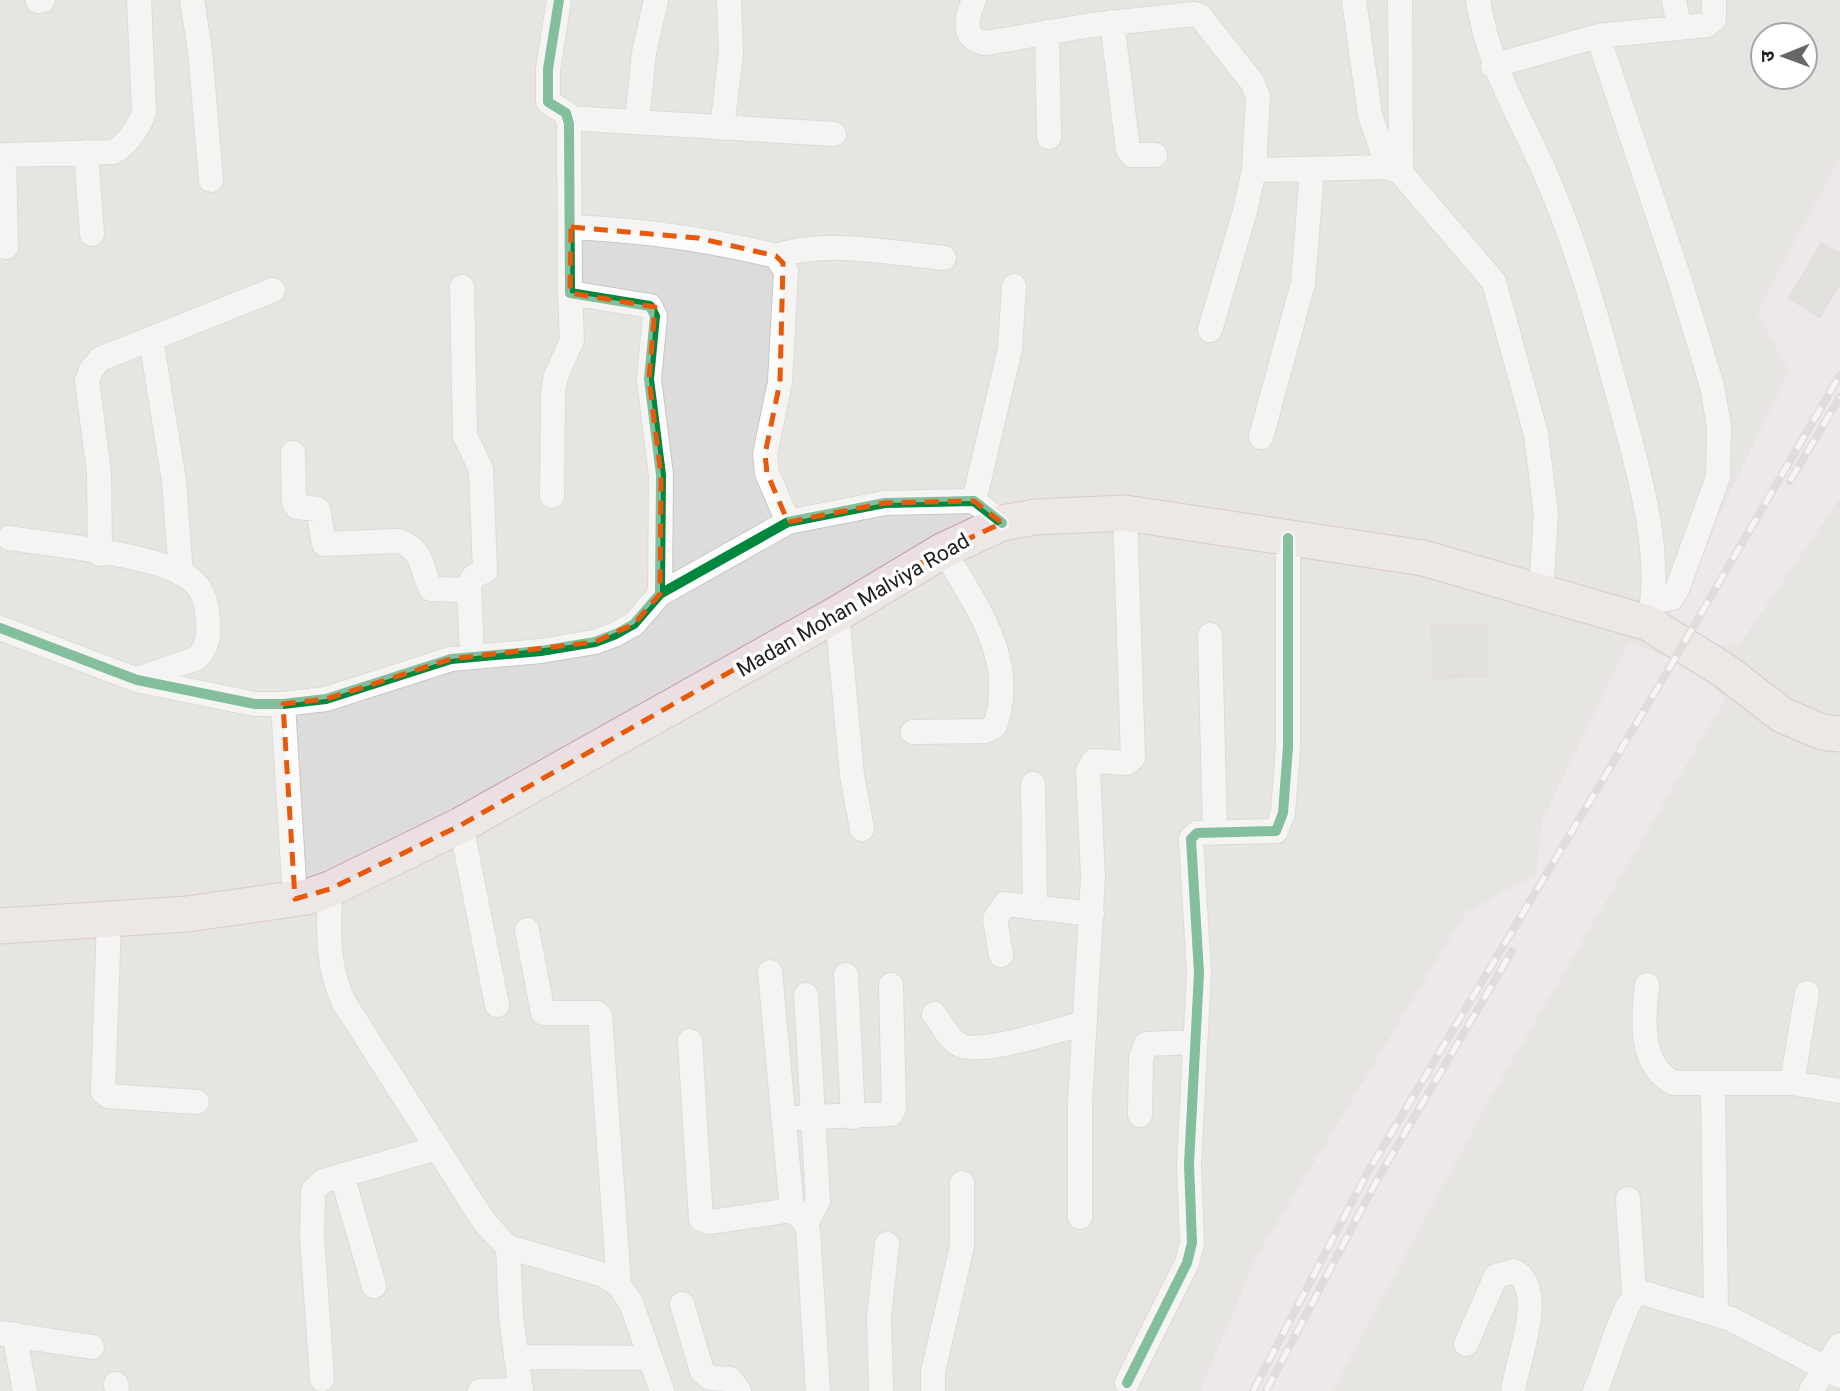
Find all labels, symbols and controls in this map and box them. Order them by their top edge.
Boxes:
north arrow [1749,21,1819,91]
text: उ [1756,50,1779,62]
street label: Madan Mohan Malviya Road [732,528,974,682]

